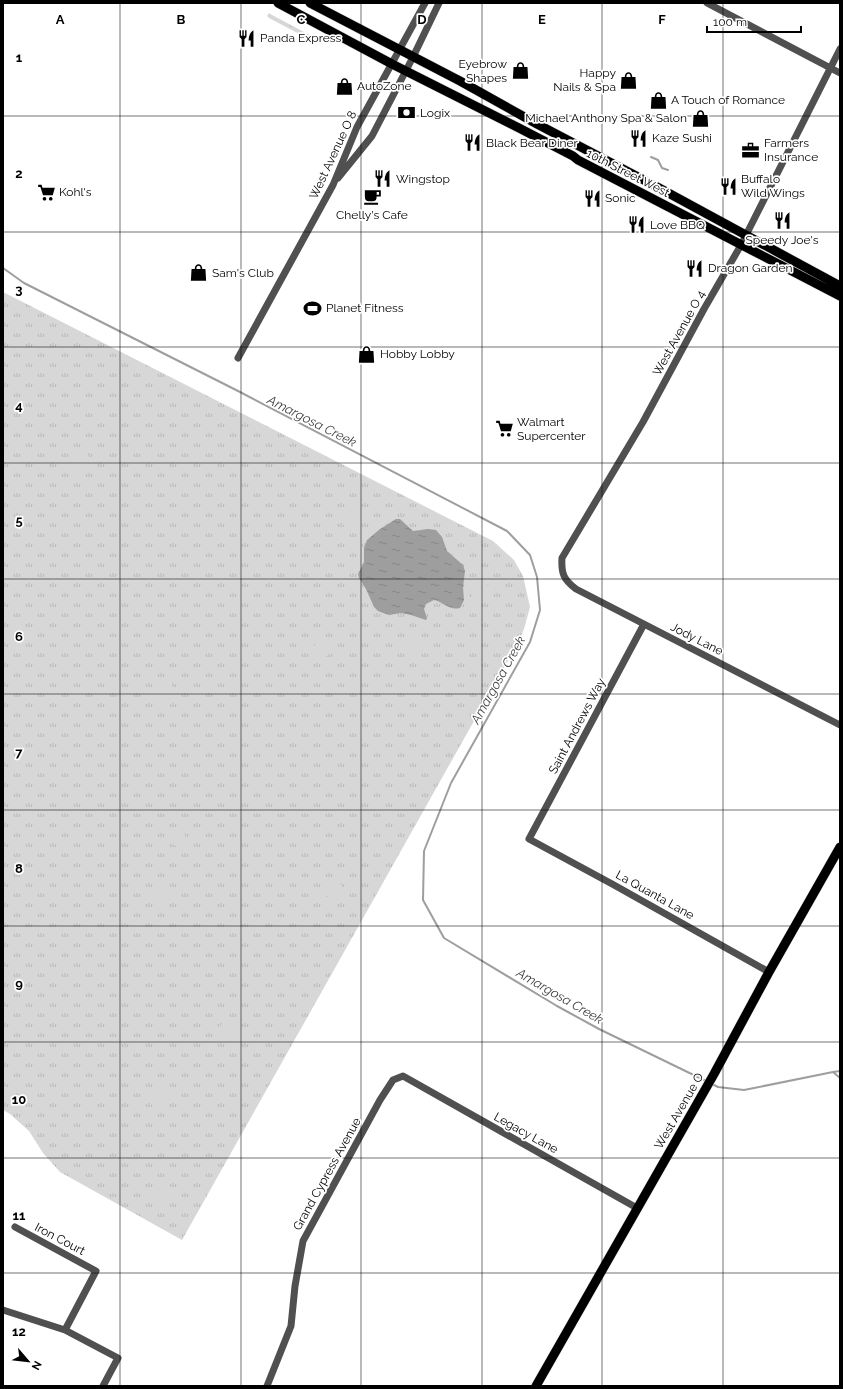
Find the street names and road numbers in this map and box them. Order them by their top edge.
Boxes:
street label: West Avenue O 8 [306,109,360,201]
street label: 10th Street West [584,146,672,200]
street label: West Avenue O 4 [650,288,708,378]
street label: Jody Lane [668,620,726,658]
street label: Saint Andrews Way [546,675,608,776]
street label: La Quanta Lane [613,868,697,922]
street label: West Avenue O [652,1070,706,1152]
street label: Legacy Lane [491,1110,561,1156]
street label: Grand Cypress Avenue [290,1115,364,1233]
street label: Iron Court [32,1220,88,1258]

